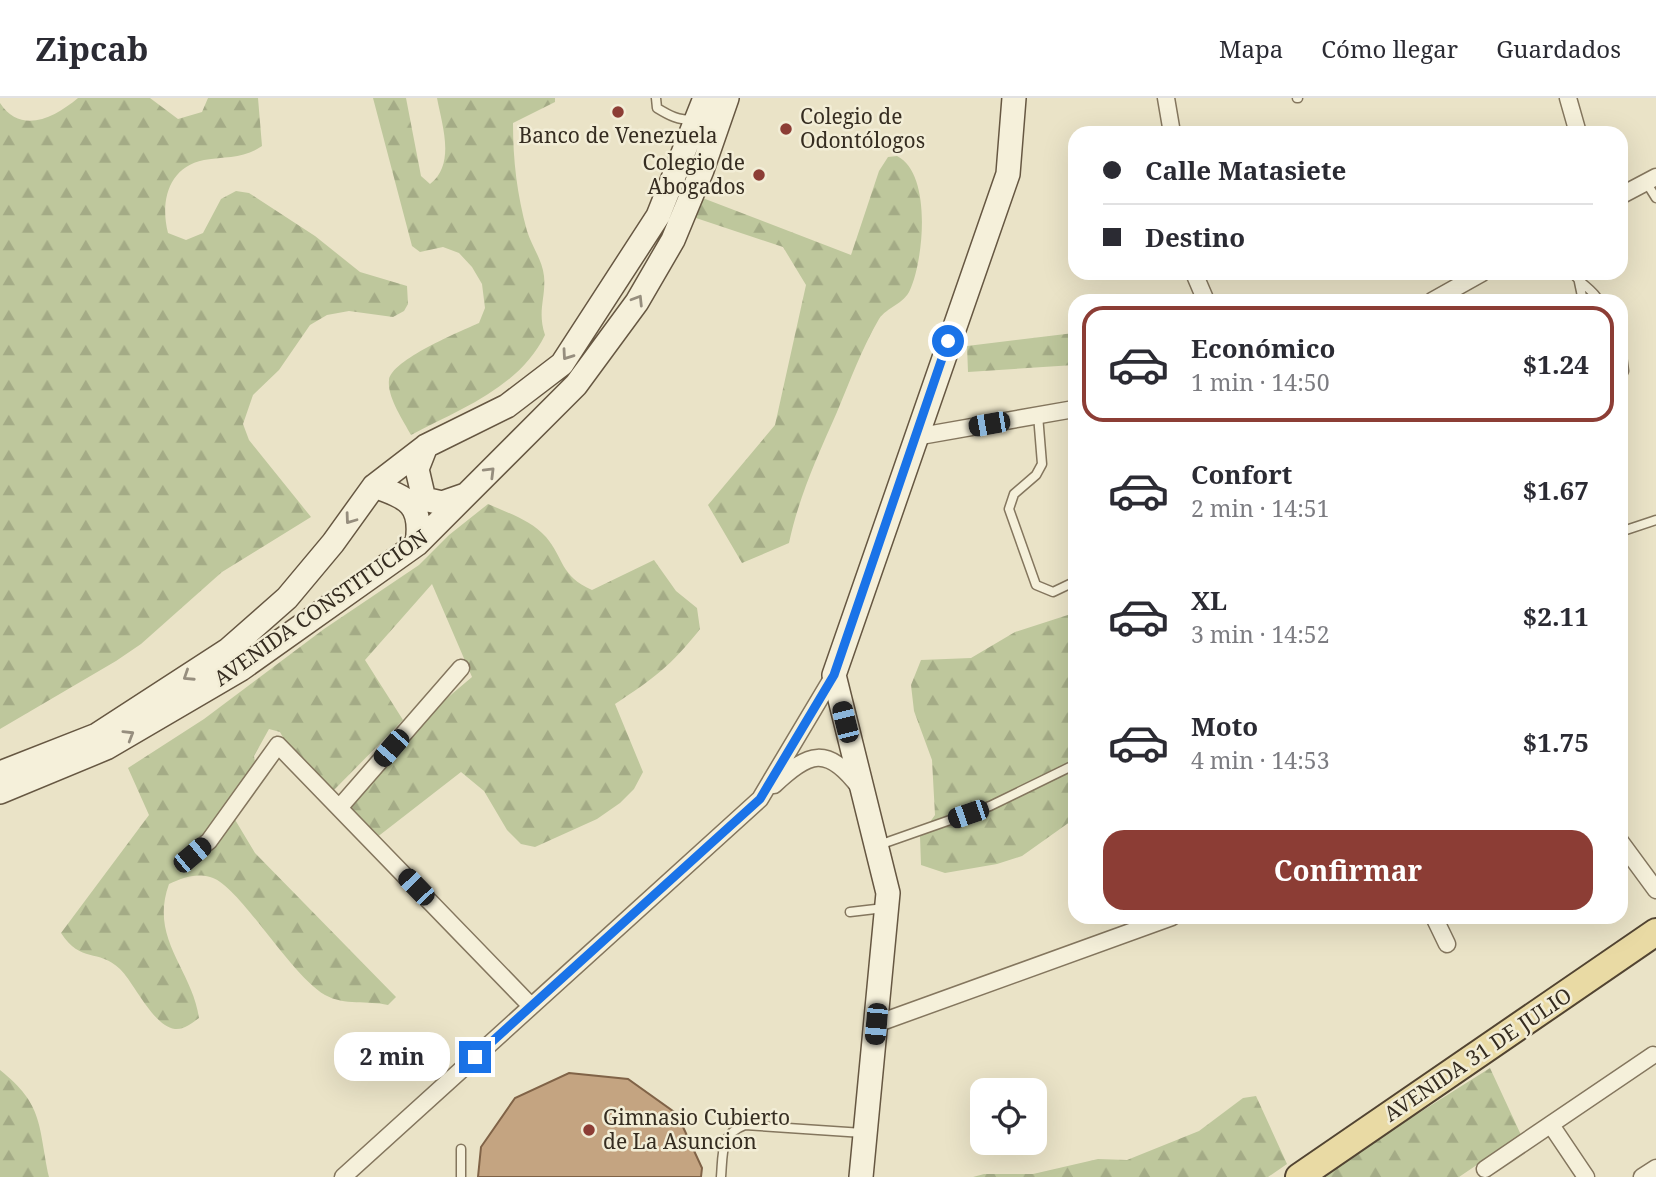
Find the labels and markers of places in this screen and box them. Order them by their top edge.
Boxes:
place label: Colegio de Odontólogos [800,102,925,154]
marker: Banco de Venezuela [610,104,626,120]
place label: Banco de Venezuela [518,121,718,149]
marker: Colegio de Odontólogos [778,121,794,137]
place label: Colegio de Abogados [643,148,745,200]
marker: Colegio de Abogados [751,167,767,183]
place label: Gimnasio Cubierto de La Asuncion [603,1103,790,1155]
marker: Gimnasio Cubierto de La Asuncion [581,1122,597,1138]

